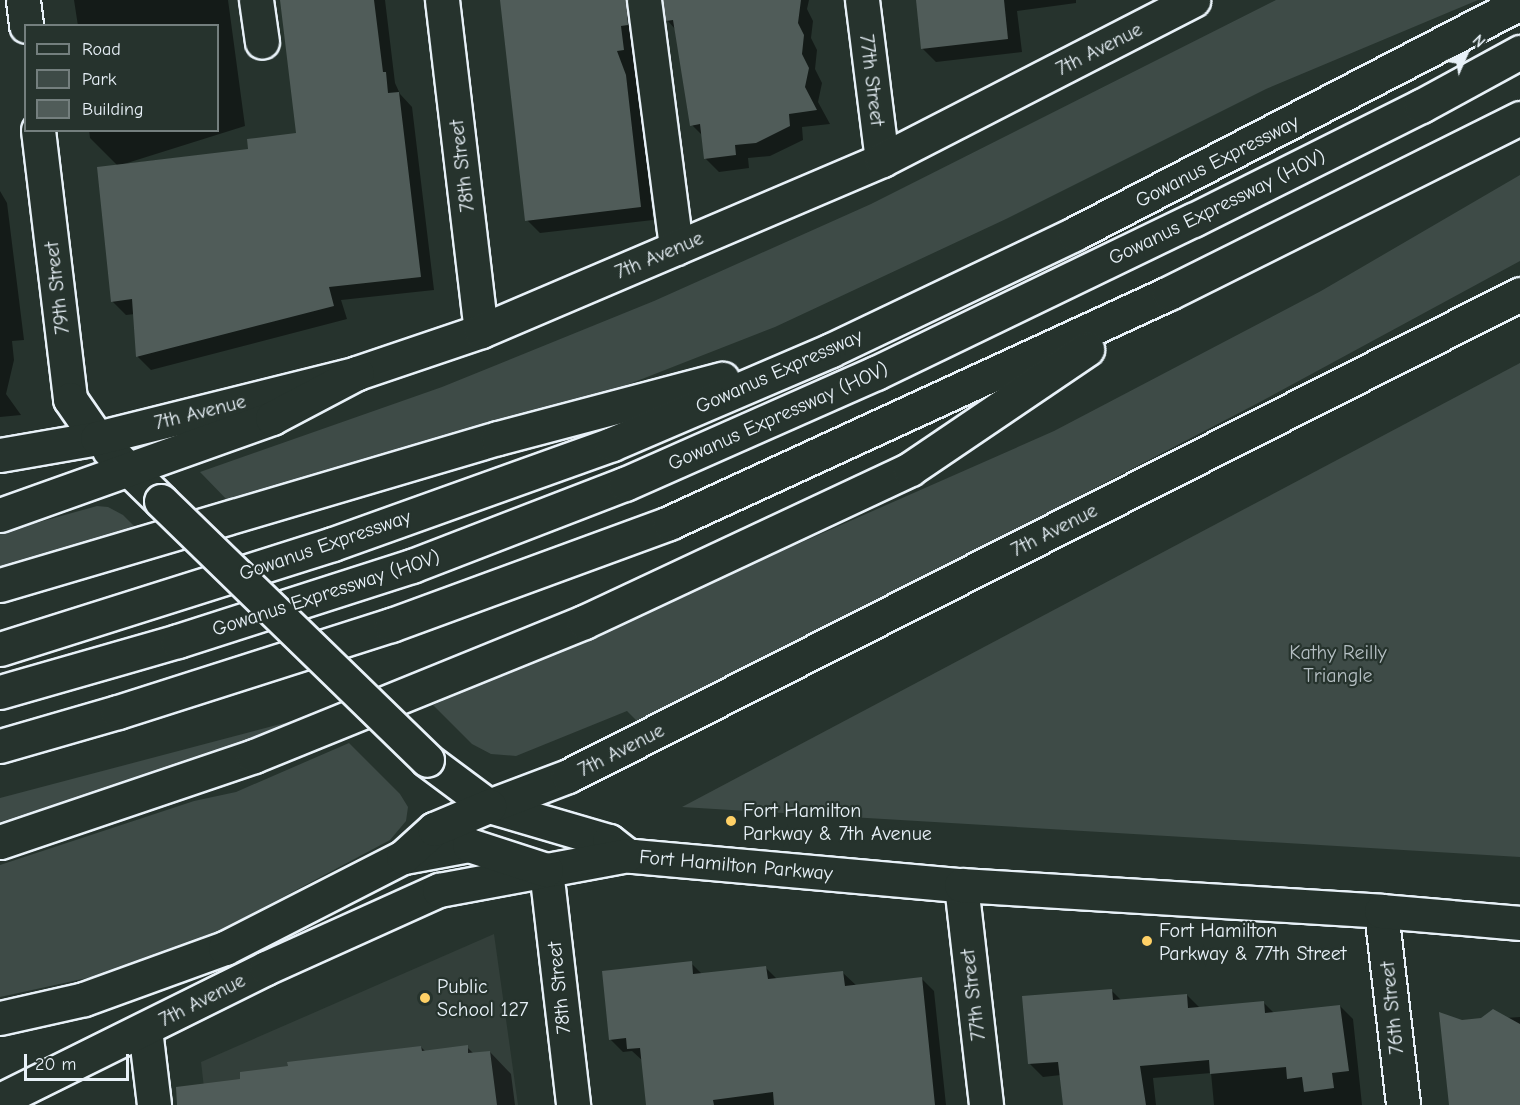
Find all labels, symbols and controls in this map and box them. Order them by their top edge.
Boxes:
street label: 7th Avenue [1052,17,1146,81]
legend [24,24,219,132]
north arrow [1436,24,1496,84]
text: N [1469,31,1489,51]
street label: 77th Street [854,33,890,127]
text: Road [82,39,121,60]
text: Park [82,69,116,90]
text: Building [82,99,144,120]
street label: Gowanus Expressway [1131,109,1303,213]
street label: 78th Street [444,118,480,214]
street label: Gowanus Expressway (HOV) [1105,144,1329,270]
street label: 7th Avenue [611,226,707,284]
street label: 79th Street [39,240,75,336]
street label: Gowanus Expressway [692,323,866,419]
street label: Gowanus Expressway (HOV) [664,357,892,475]
street label: 7th Avenue [152,389,248,435]
street label: 7th Avenue [1007,498,1101,562]
street label: Gowanus Expressway [236,504,414,586]
street label: Gowanus Expressway (HOV) [209,545,443,641]
park label: Kathy Reilly Triangle [1289,641,1387,688]
street label: 7th Avenue [574,718,668,782]
place label: Fort Hamilton Parkway & 7th Avenue [743,798,932,845]
marker: Fort Hamilton Parkway & 7th Avenue [724,814,738,828]
street label: Fort Hamilton Parkway [638,845,834,885]
place label: Fort Hamilton Parkway & 77th Street [1159,918,1347,965]
marker: Fort Hamilton Parkway & 77th Street [1140,934,1154,948]
street label: 78th Street [542,941,576,1035]
street label: 77th Street [955,948,991,1042]
street label: 76th Street [1375,960,1409,1056]
street label: 7th Avenue [155,968,249,1032]
place label: Public School 127 [437,975,528,1022]
marker: Public School 127 [418,991,432,1005]
scale bar [27,1042,132,1080]
text: 20 m [35,1054,76,1075]

